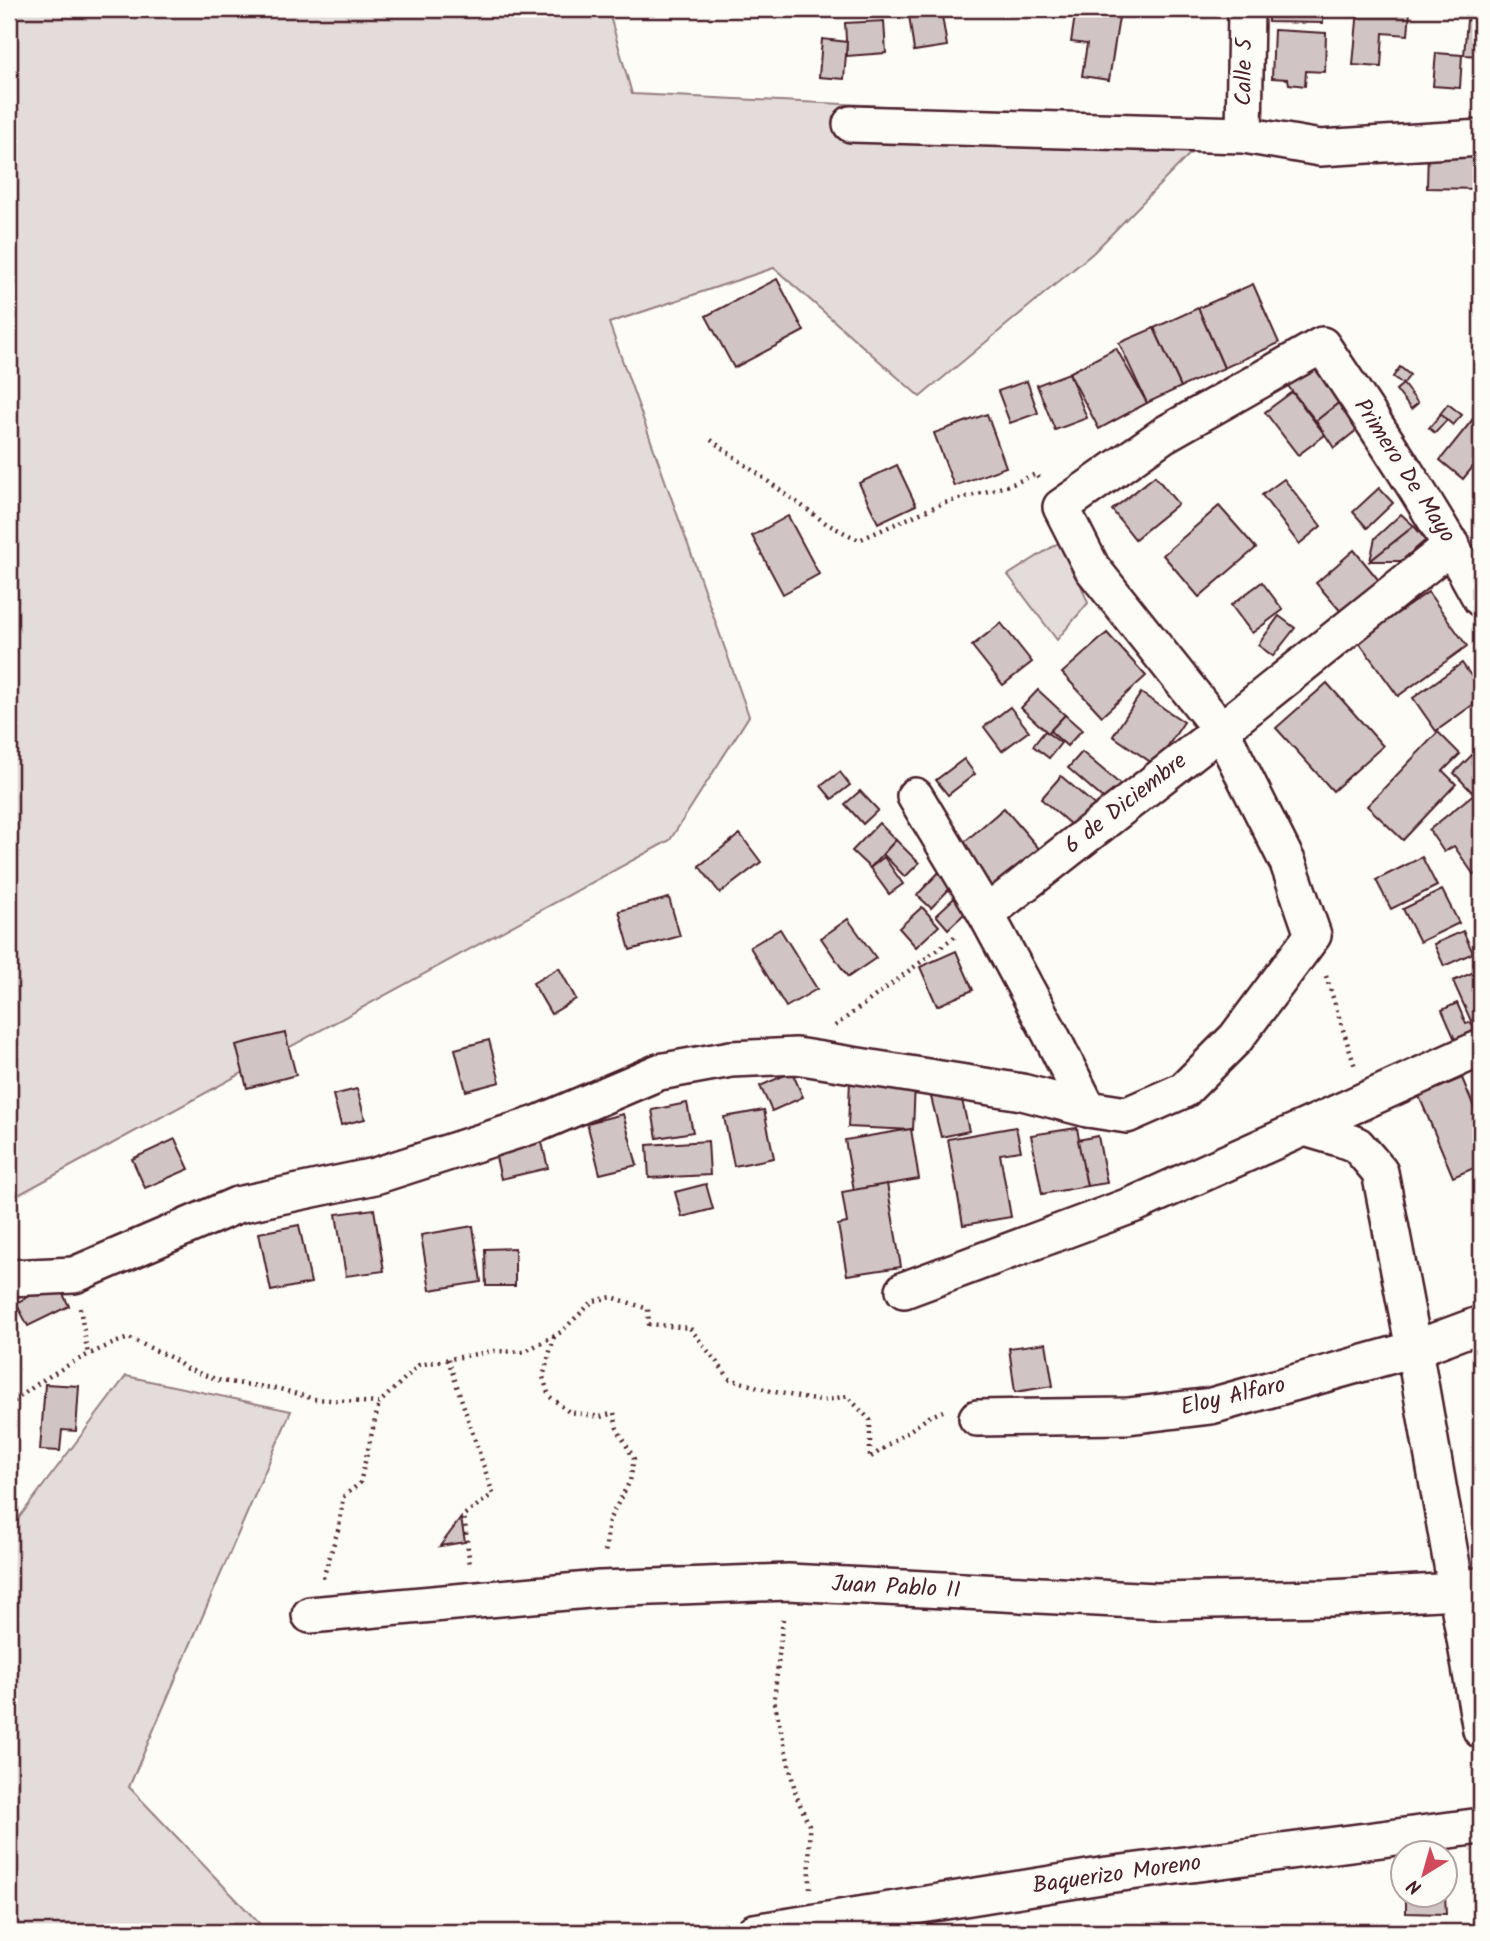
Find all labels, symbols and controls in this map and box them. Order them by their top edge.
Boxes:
street label: Calle 5 [1226,36,1264,106]
street label: Primero De Mayo [1344,392,1464,550]
street label: 6 de Diciembre [1057,744,1195,864]
street label: Eloy Alfaro [1177,1367,1289,1427]
street label: Juan Pablo II [831,1567,961,1609]
north arrow [1388,1840,1458,1910]
street label: Baquerizo Moreno [1030,1845,1204,1905]
text: N [1401,1870,1429,1902]

